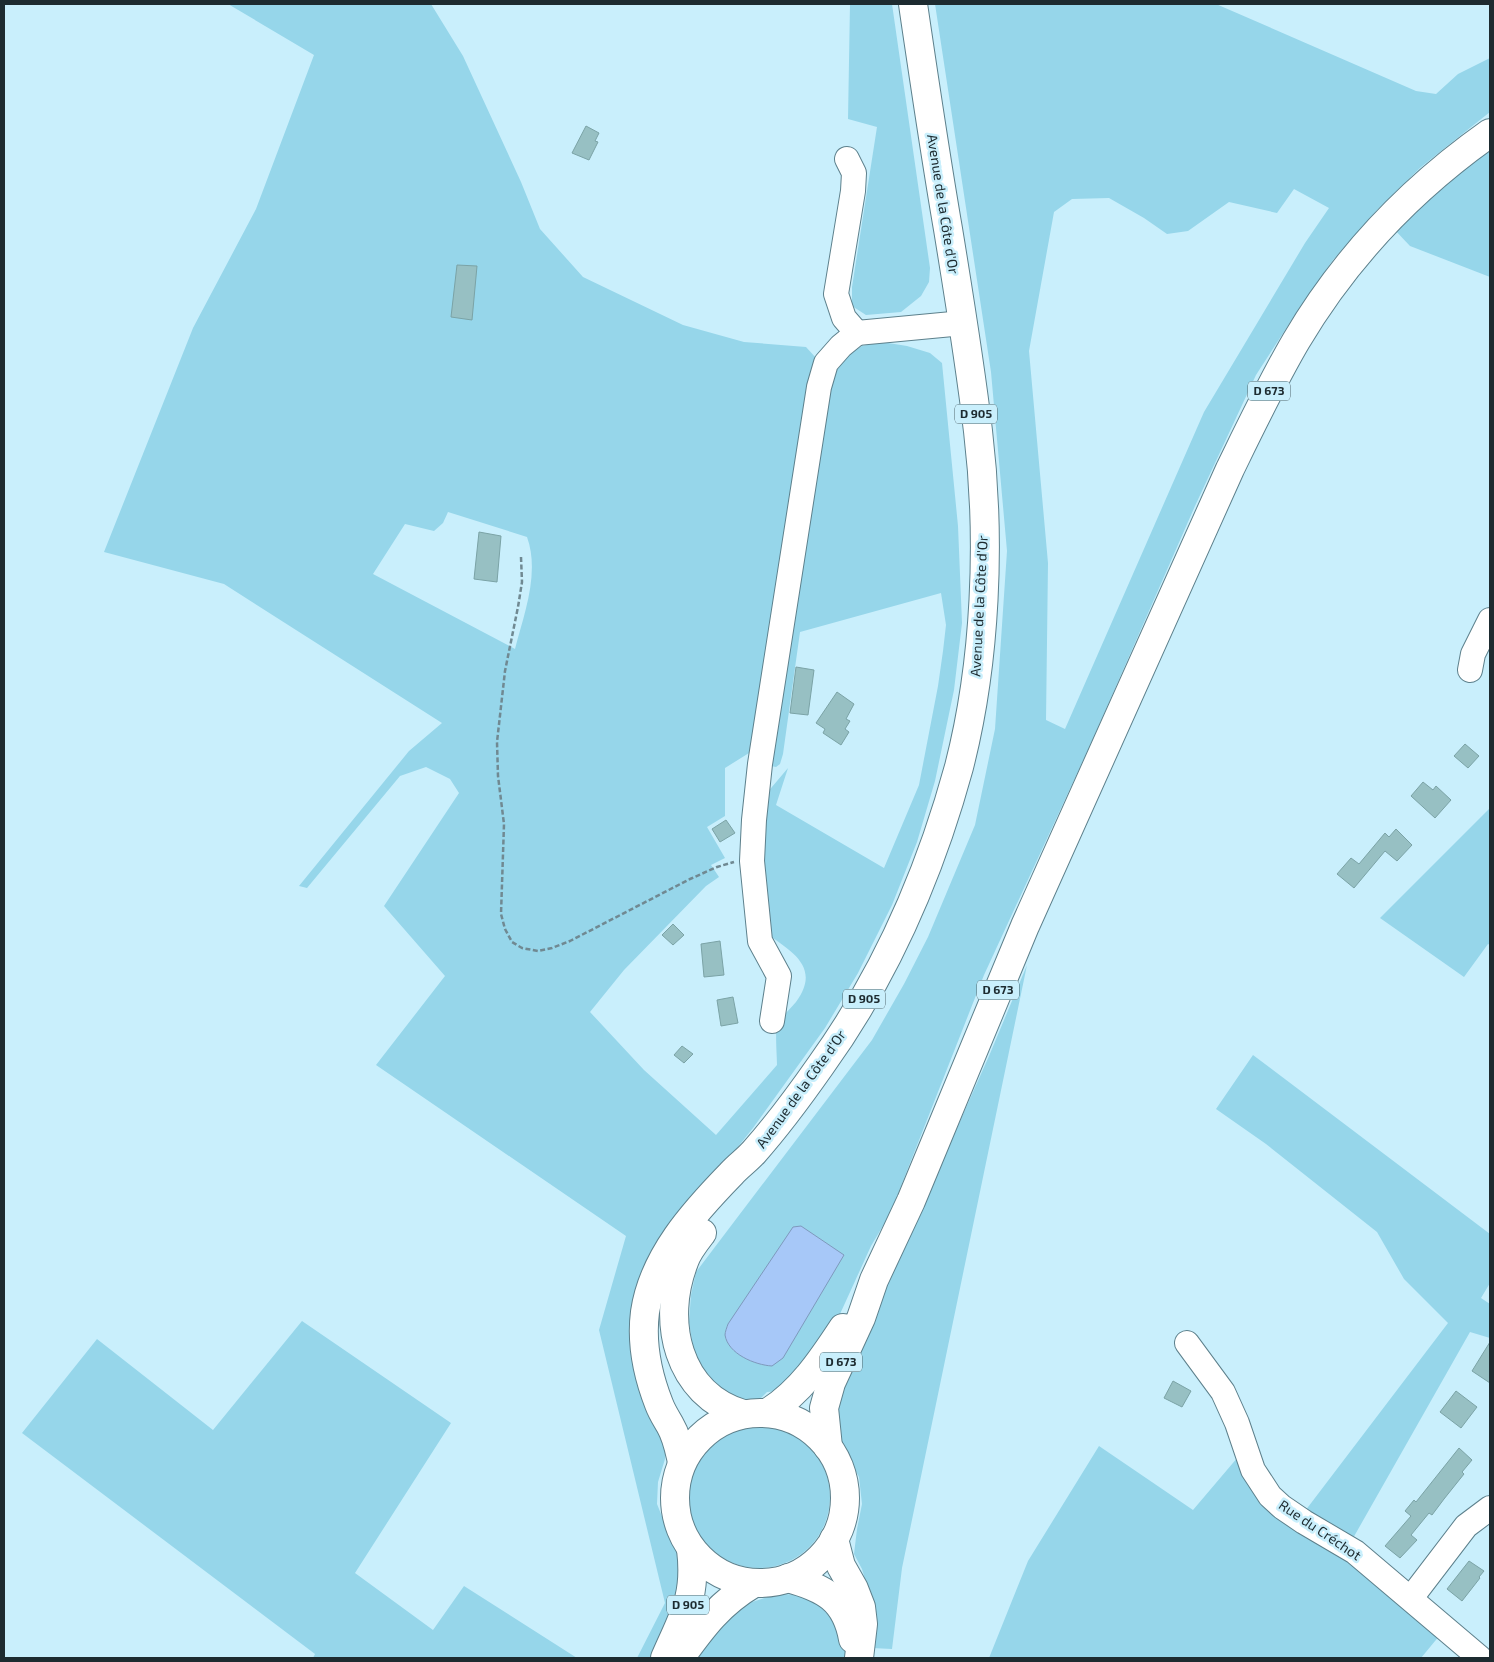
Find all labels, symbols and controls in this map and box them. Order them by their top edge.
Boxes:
street label: Avenue de la Côte d'Or [924,133,963,275]
road number: D 673 [1248,382,1290,401]
road number: D 905 [955,404,997,424]
street label: Avenue de la Côte d'Or [966,535,991,677]
road number: D 673 [977,980,1019,1000]
road number: D 905 [843,990,885,1009]
street label: Avenue de la Côte d'Or [752,1026,849,1151]
road number: D 673 [820,1352,862,1371]
street label: Rue du Créchot [1276,1496,1365,1563]
road number: D 905 [667,1596,709,1614]

